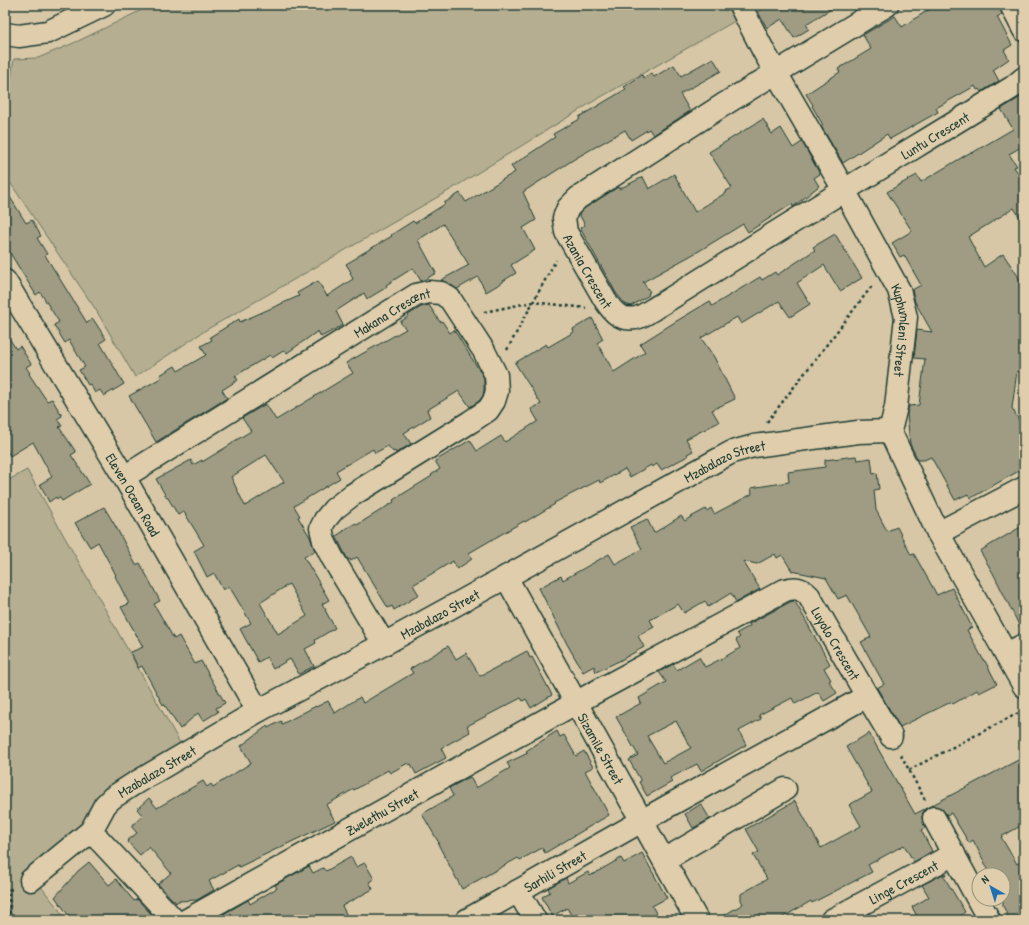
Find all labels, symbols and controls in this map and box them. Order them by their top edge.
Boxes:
street label: Luntu Crescent [897,107,973,163]
street label: Azania Crescent [559,230,617,312]
street label: Kuphumleni Street [887,280,916,378]
street label: Makana Crescent [350,283,432,341]
street label: Mzabalazo Street [680,435,766,486]
street label: Eleven Ocean Road [102,449,165,540]
street label: Mzabalazo Street [396,584,483,643]
street label: Luyolo Crescent [808,603,865,683]
street label: Sizamile Street [574,709,629,787]
street label: Mzabalazo Street [114,740,199,802]
street label: Zwelethu Street [342,783,422,839]
street label: Sarhili Street [520,845,590,896]
street label: Linge Crescent [865,855,941,908]
north arrow [971,867,1011,907]
text: N [978,872,991,887]

